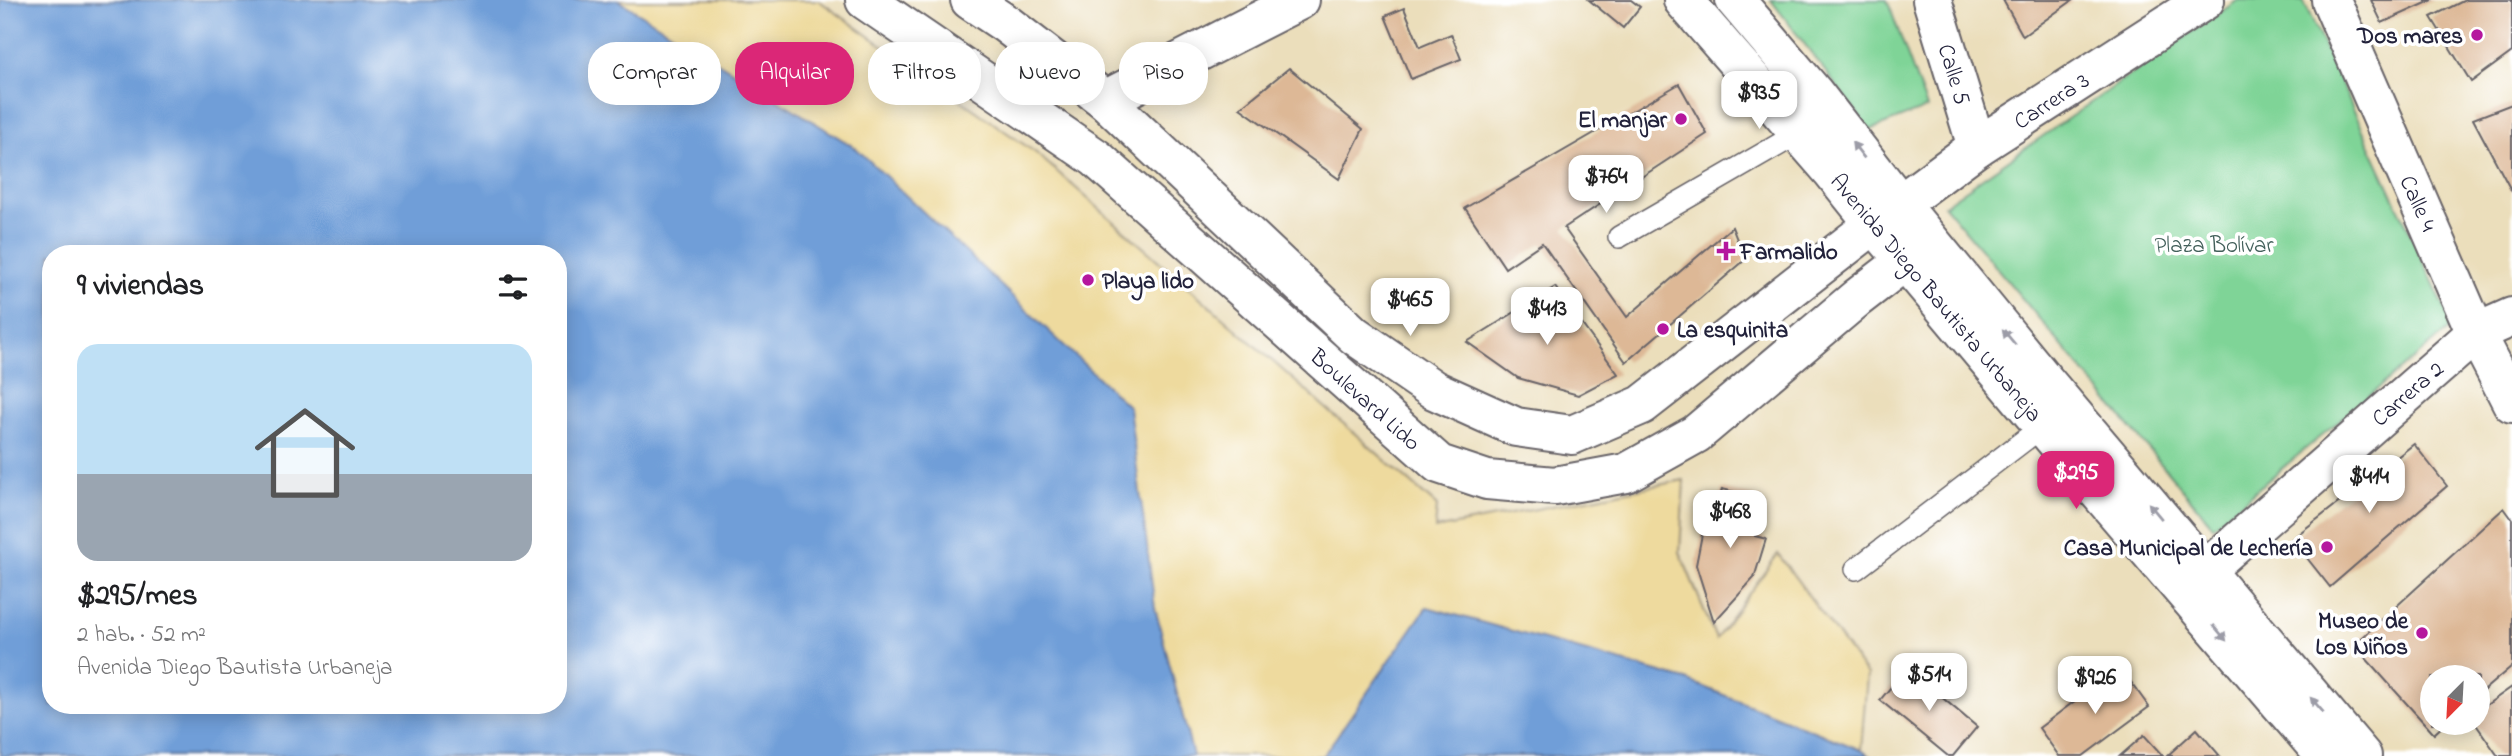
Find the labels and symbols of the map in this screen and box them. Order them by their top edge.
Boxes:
place label: Dos mares [2356,21,2463,54]
marker: Dos mares [2469,27,2485,43]
street label: Calle 5 [1928,40,1977,109]
street label: Carrera 3 [2008,65,2097,139]
pin: $935 [1718,72,1800,131]
place label: El manjar [1578,105,1668,138]
marker: El manjar [1673,111,1689,127]
one-way arrow [1850,141,1865,159]
pin: $764 [1565,156,1647,215]
street label: Avenida Diego Bautista Urbaneja [1820,167,2049,431]
street label: Calle 4 [2390,171,2444,238]
park label: Plaza Bolívar [2154,230,2274,263]
place label: Farmalido [1739,237,1838,270]
marker: Farmalido [1718,243,1734,259]
place label: Playa lido [1102,266,1194,301]
marker: Playa lido [1080,272,1096,288]
pin: $465 [1369,278,1451,338]
pin: $413 [1506,288,1588,347]
place label: La esquinita [1677,315,1788,348]
marker: La esquinita [1655,321,1671,337]
one-way arrow [2002,329,2017,346]
street label: Boulevard Lido [1301,341,1427,460]
street label: Carrera 2 [2365,354,2452,436]
pin: $295 [2035,452,2117,511]
pin: $414 [2328,456,2410,515]
pin: $468 [1689,490,1771,550]
one-way arrow [2148,503,2163,520]
place label: Casa Municipal de Lechería [2064,533,2313,566]
marker: Casa Municipal de Lechería [2319,539,2335,555]
place label: Museo de Los Niños [2315,606,2409,665]
one-way arrow [2212,624,2227,641]
marker: Museo de Los Niños [2414,625,2430,641]
pin: $514 [1888,654,1970,713]
pin: $926 [2054,656,2136,716]
north arrow [2420,665,2490,735]
one-way arrow [2309,696,2325,714]

